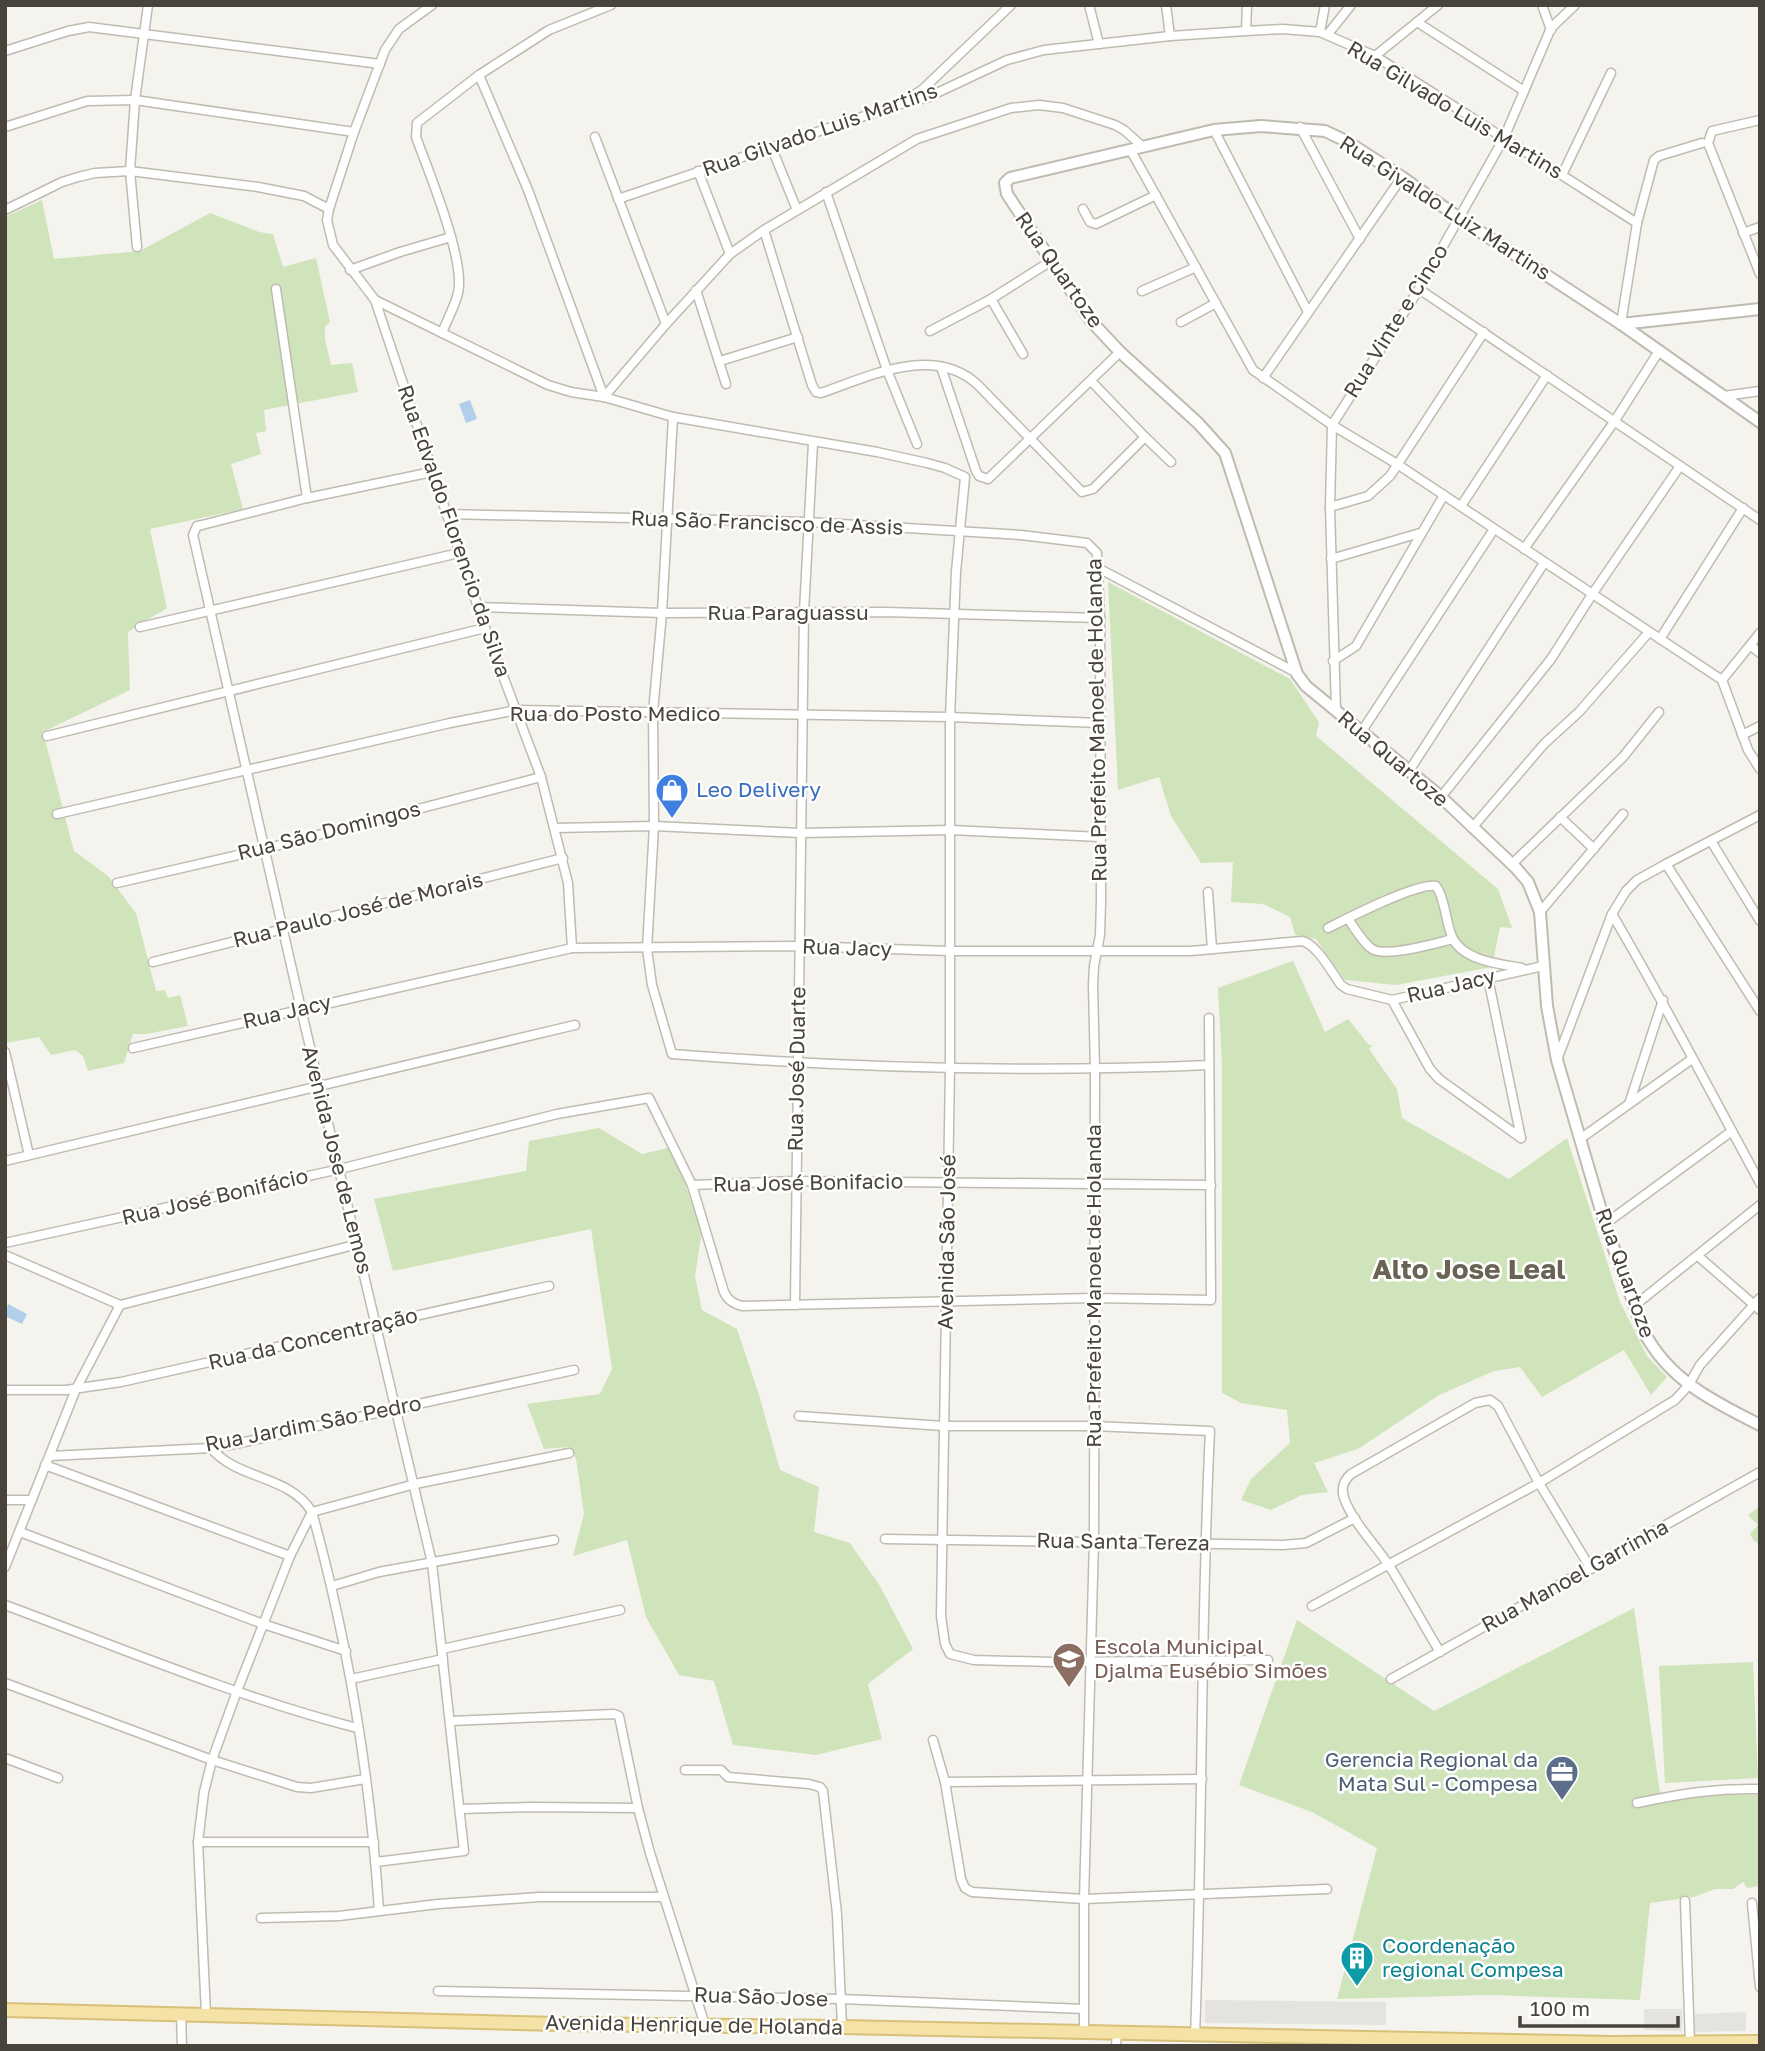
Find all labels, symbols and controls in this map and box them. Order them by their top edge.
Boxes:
street label: Rua Gilvado Luis Martins [1343,34,1568,184]
street label: Rua Gilvado Luis Martins [699,77,941,182]
street label: Rua Givaldo Luiz Martins [1335,129,1556,285]
street label: Rua Quartoze [1010,206,1110,333]
street label: Rua Vinte e Cinco [1337,239,1453,402]
street label: Rua Edvaldo Florencio da Silva [393,381,517,680]
street label: Rua São Francisco de Assis [630,504,904,540]
street label: Rua Prefeito Manoel de Holanda [1080,558,1112,882]
street label: Rua Paraguassu [707,599,869,625]
street label: Rua do Posto Medico [510,700,720,726]
street label: Rua Quartoze [1333,704,1454,812]
shop icon: Leo Delivery [653,771,691,820]
place label: Leo Delivery [696,776,821,802]
street label: Rua São Domingos [234,795,423,865]
street label: Rua Paulo José de Morais [230,865,485,953]
street label: Rua Jacy [802,932,893,962]
street label: Rua Jacy [1404,962,1498,1008]
street label: Rua José Duarte [782,986,810,1152]
street label: Rua Jacy [240,988,334,1034]
street label: Avenida Jose de Lemos [297,1043,379,1277]
street label: Rua Prefeito Manoel de Holanda [1080,1124,1106,1448]
street label: Avenida São José [931,1154,961,1330]
street label: Rua José Bonifácio [119,1162,311,1230]
street label: Rua José Bonifacio [713,1167,903,1197]
street label: Rua Quartoze [1590,1204,1661,1341]
district label: Alto Jose Leal [1372,1252,1566,1285]
street label: Rua da Concentração [206,1301,420,1375]
street label: Rua Jardim São Pedro [202,1389,423,1457]
street label: Rua Manoel Garrinha [1477,1513,1673,1637]
street label: Rua Santa Tereza [1036,1526,1210,1556]
place label: Escola Municipal Djalma Eusébio Simões [1094,1633,1327,1683]
school or university icon: Escola Municipal Djalma Eusébio Simões [1050,1640,1088,1689]
place label: Gerencia Regional da Mata Sul - Compesa [1325,1746,1538,1796]
office icon: Gerencia Regional da Mata Sul - Compesa [1543,1753,1581,1802]
place label: Coordenação regional Compesa [1382,1932,1564,1982]
building icon: Coordenação regional Compesa [1338,1939,1376,1988]
street label: Rua São Jose [693,1981,829,2011]
scale bar [1520,1984,1678,2028]
text: 100 m [1530,1995,1590,2021]
street label: Avenida Henrique de Holanda [545,2008,843,2040]

